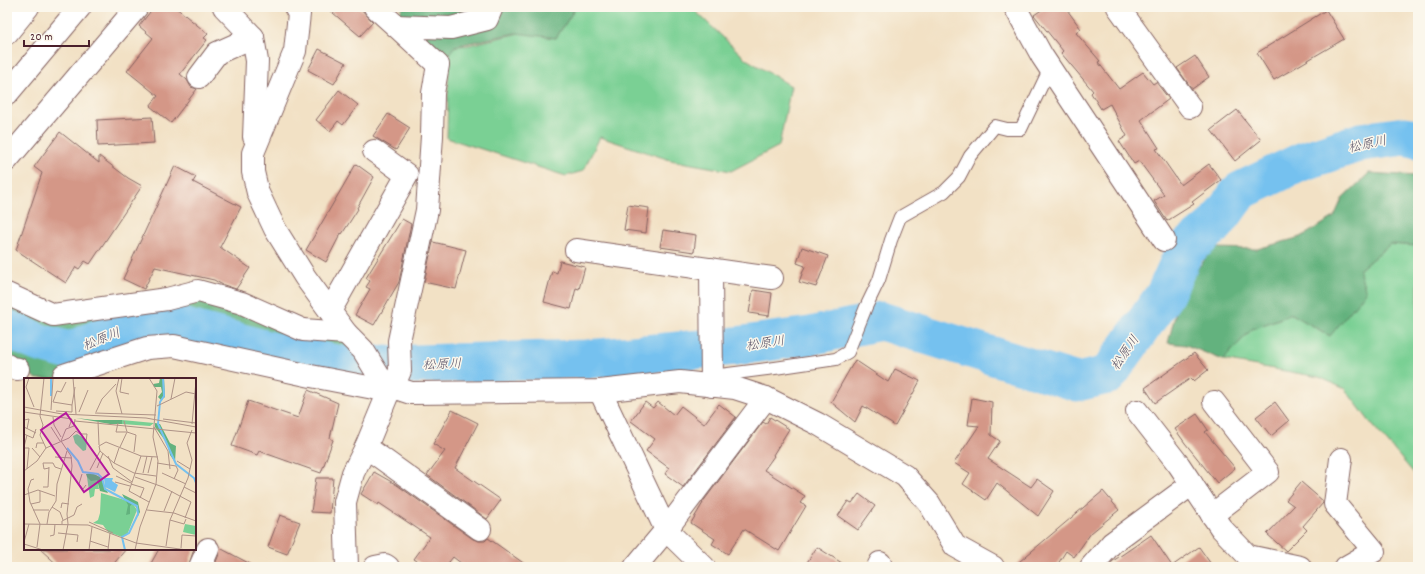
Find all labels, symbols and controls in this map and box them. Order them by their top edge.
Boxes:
scale bar [24,22,89,48]
text: 20 m [30,29,53,46]
water label: 松原川 [1346,132,1389,159]
water label: 松原川 [80,324,124,356]
water label: 松原川 [745,332,786,357]
water label: 松原川 [1107,332,1145,375]
water label: 松原川 [422,355,462,376]
inset map [24,378,196,550]

